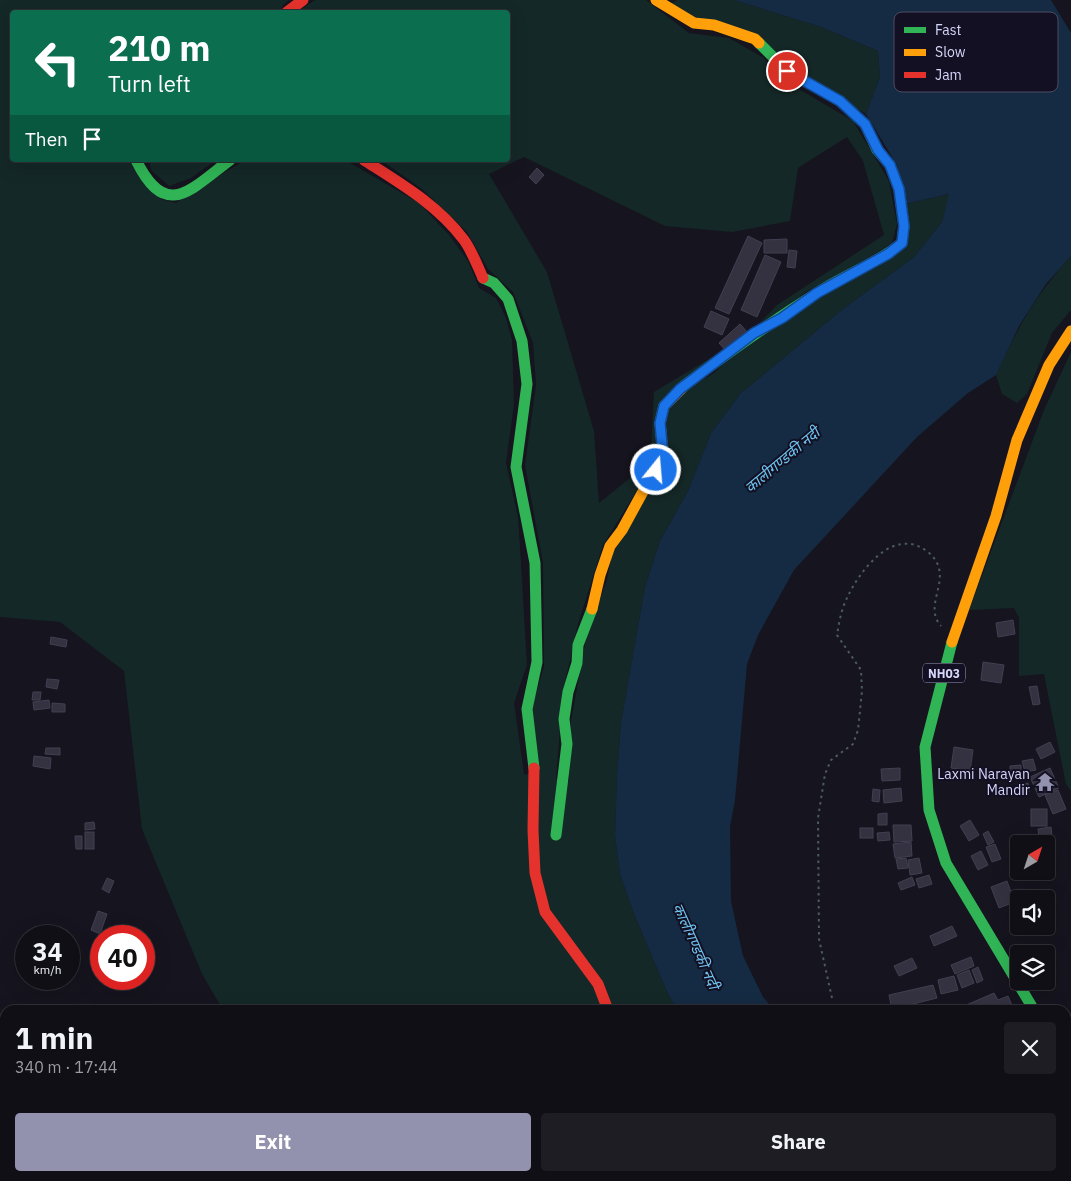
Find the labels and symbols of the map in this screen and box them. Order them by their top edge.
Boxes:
legend [894,12,1058,92]
text: Fast [935,21,961,39]
text: Slow [935,43,966,61]
pin [766,50,808,92]
text: Jam [935,66,962,84]
water label: कालीगण्डकी नदी [741,421,826,497]
position arrow [629,443,681,495]
road number: NH03 [923,664,965,682]
place label: Laxmi Narayan Mandir [937,765,1030,799]
temple icon: Laxmi Narayan Mandir [1034,771,1056,793]
north arrow [1010,835,1055,880]
water label: कालीगण्डकी नदी [669,900,725,995]
speed limit sign: 40 [90,925,155,990]

